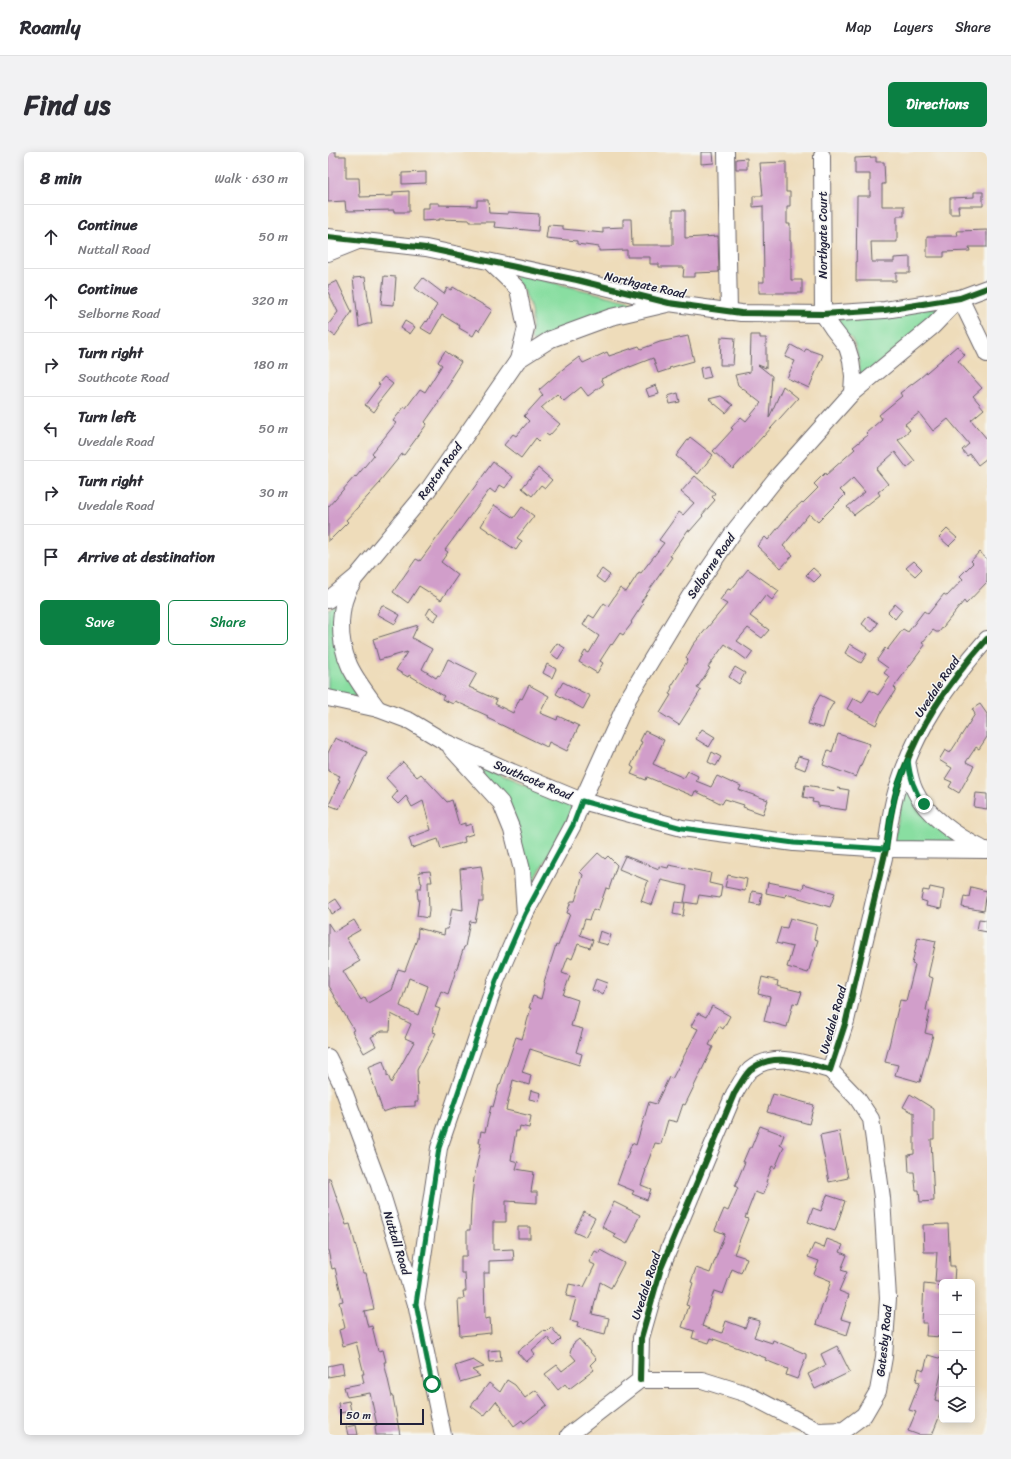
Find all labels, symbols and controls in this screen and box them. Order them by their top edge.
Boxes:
text: Roamly [20,11,80,44]
text: Map [846,15,871,40]
text: Layers [893,15,933,40]
text: Share [955,15,991,40]
text: Find us [24,80,111,129]
button: Directions [888,82,987,127]
text: 8 min [40,163,82,193]
text: Walk · 630 m [214,167,288,190]
street label: Northgate Court [812,191,834,279]
text: Continue [78,212,138,238]
text: 50 m [258,225,288,248]
icon: ahead [40,226,62,248]
text: Nuttall Road [78,238,150,261]
street label: Northgate Road [602,265,688,305]
text: Continue [78,276,138,302]
text: 320 m [252,289,288,312]
icon: ahead [40,290,62,312]
text: Selborne Road [78,302,160,325]
text: Turn right [78,340,143,366]
text: 180 m [253,353,288,376]
icon: right [40,354,62,376]
text: Southcote Road [78,366,169,389]
text: Turn left [78,404,136,430]
text: 50 m [258,417,288,440]
icon: left [40,418,62,440]
text: Uvedale Road [78,430,154,453]
street label: Repton Road [412,436,469,504]
text: Turn right [78,468,143,494]
text: 30 m [259,481,288,504]
icon: right [40,482,62,504]
text: Uvedale Road [78,494,154,517]
street label: Selborne Road [681,528,742,604]
text: Arrive at destination [78,544,215,570]
icon: arrive [40,546,62,568]
button: Save [40,600,160,645]
button: Share [168,600,288,645]
street label: Uvedale Road [908,650,967,722]
street label: Southcote Road [490,754,576,807]
route end [915,795,933,813]
street label: Uvedale Road [813,982,854,1057]
street label: Nuttall Road [377,1208,417,1279]
street label: Uvedale Road [625,1248,668,1323]
map controls [939,1279,975,1423]
button: + [939,1279,975,1315]
street label: Gatesby Road [869,1303,899,1378]
button: − [939,1315,975,1351]
button: locate [939,1351,975,1387]
route start [423,1375,441,1393]
button: layers [939,1387,975,1423]
text: 50 m [346,1406,371,1425]
scale bar [340,1407,424,1426]

